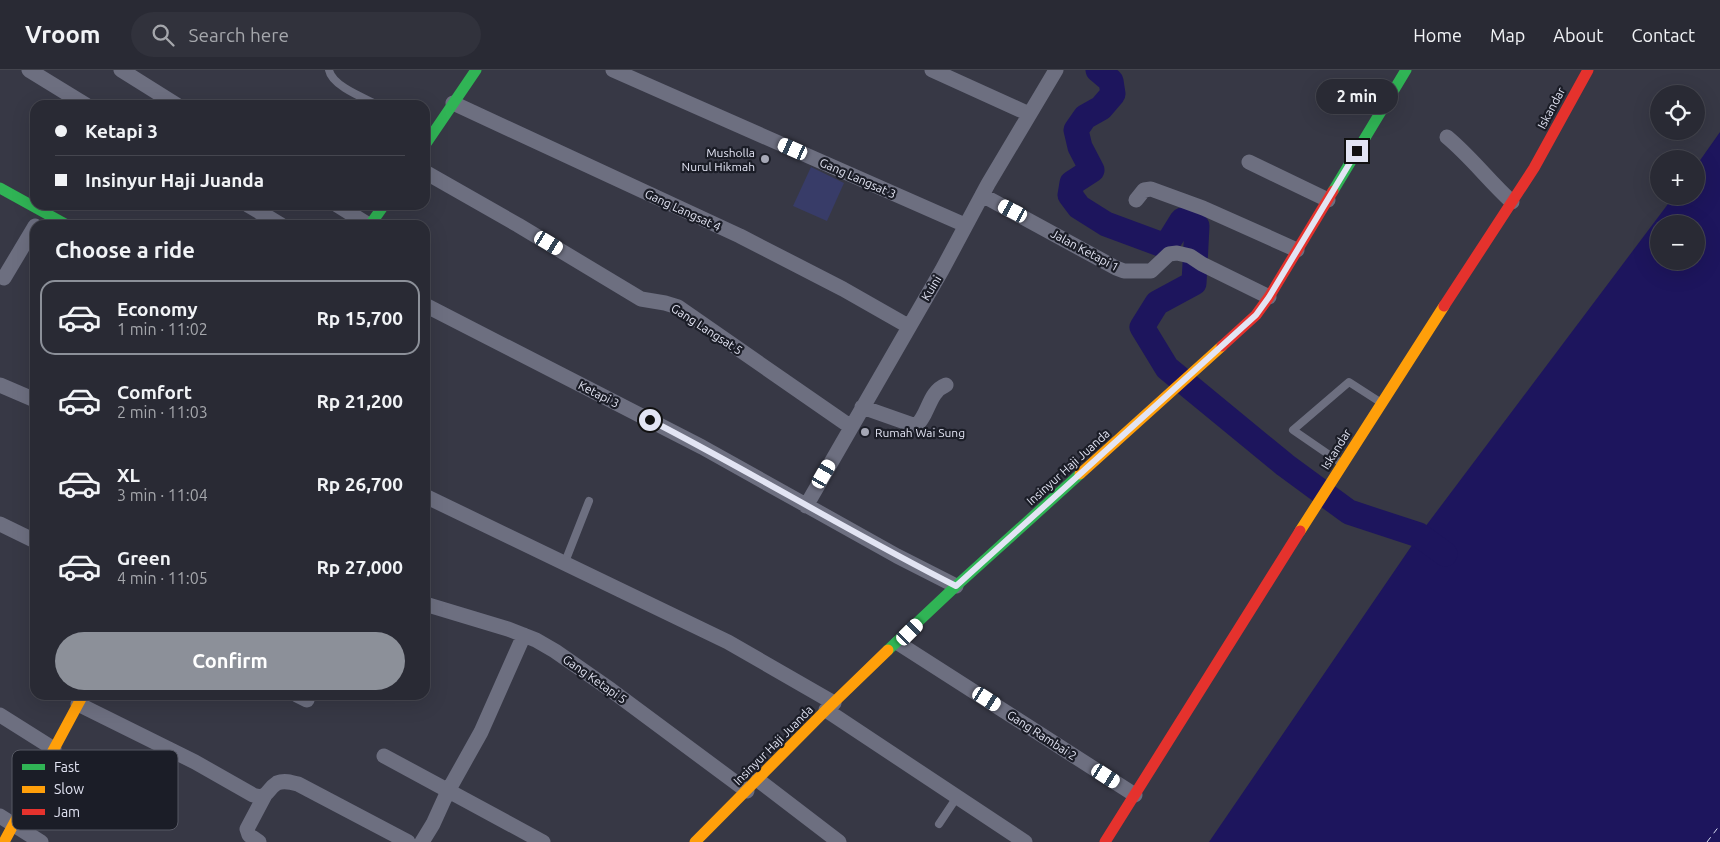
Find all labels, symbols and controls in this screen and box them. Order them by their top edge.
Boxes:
search box [131,12,481,57]
text: Vroom [25,21,101,48]
icon: search [149,21,177,49]
text: Search here [189,24,289,46]
text: Home [1413,25,1462,45]
text: Map [1490,25,1525,45]
text: About [1553,25,1603,45]
text: Contact [1631,25,1695,45]
callout: 2 min [1316,78,1398,114]
street label: Iskandar [1535,85,1568,131]
map controls [1650,85,1705,270]
button: locate [1650,85,1705,140]
text: 2 min [1337,87,1377,105]
text: Ketapi 3 [85,120,158,142]
car [776,136,809,162]
route end [1346,140,1368,162]
place label: Musholla Nurul Hikmah [682,146,755,173]
button: + [1650,150,1705,205]
marker: Musholla Nurul Hikmah [759,153,771,165]
street label: Gang Langsat 3 [818,155,898,201]
text: Insinyur Haji Juanda [85,169,264,191]
street label: Gang Langsat 4 [643,187,723,233]
car [996,197,1029,225]
button: − [1650,215,1705,270]
street label: Jalan Ketapi 1 [1049,227,1121,273]
car [532,229,565,257]
text: Choose a ride [55,237,195,262]
street label: Kuini [919,273,944,303]
icon: car [57,295,102,340]
text: Economy [117,298,198,320]
street label: Gang Langsat 5 [669,301,745,357]
text: Rp 15,700 [316,307,403,329]
text: 1 min · 11:02 [117,320,208,338]
icon: car [57,378,102,423]
street label: Ketapi 3 [576,378,622,410]
text: Comfort [117,381,192,403]
text: Rp 21,200 [316,390,403,412]
text: 2 min · 11:03 [117,403,208,421]
route start [639,409,661,431]
marker: Rumah Wai Sung [859,426,871,438]
place label: Rumah Wai Sung [875,426,965,439]
street label: Insinyur Haji Juanda [1024,426,1112,508]
street label: Iskandar [1319,426,1354,472]
car [810,457,837,491]
icon: car [57,461,102,506]
text: XL [117,464,140,486]
text: Rp 26,700 [316,473,403,495]
text: 3 min · 11:04 [117,486,208,504]
icon: car [57,544,102,589]
text: Green [117,547,171,569]
text: Rp 27,000 [316,556,403,578]
text: 4 min · 11:05 [117,569,208,587]
car [894,616,925,648]
button: Confirm [55,632,405,690]
street label: Gang Ketapi 5 [561,652,629,706]
car [970,685,1003,713]
street label: Insinyur Haji Juanda [731,703,815,787]
street label: Gang Rambai 2 [1005,708,1079,762]
legend [12,750,178,830]
text: Fast [54,759,80,775]
car [1089,762,1122,790]
text: Slow [54,781,84,797]
text: Jam [54,804,80,820]

